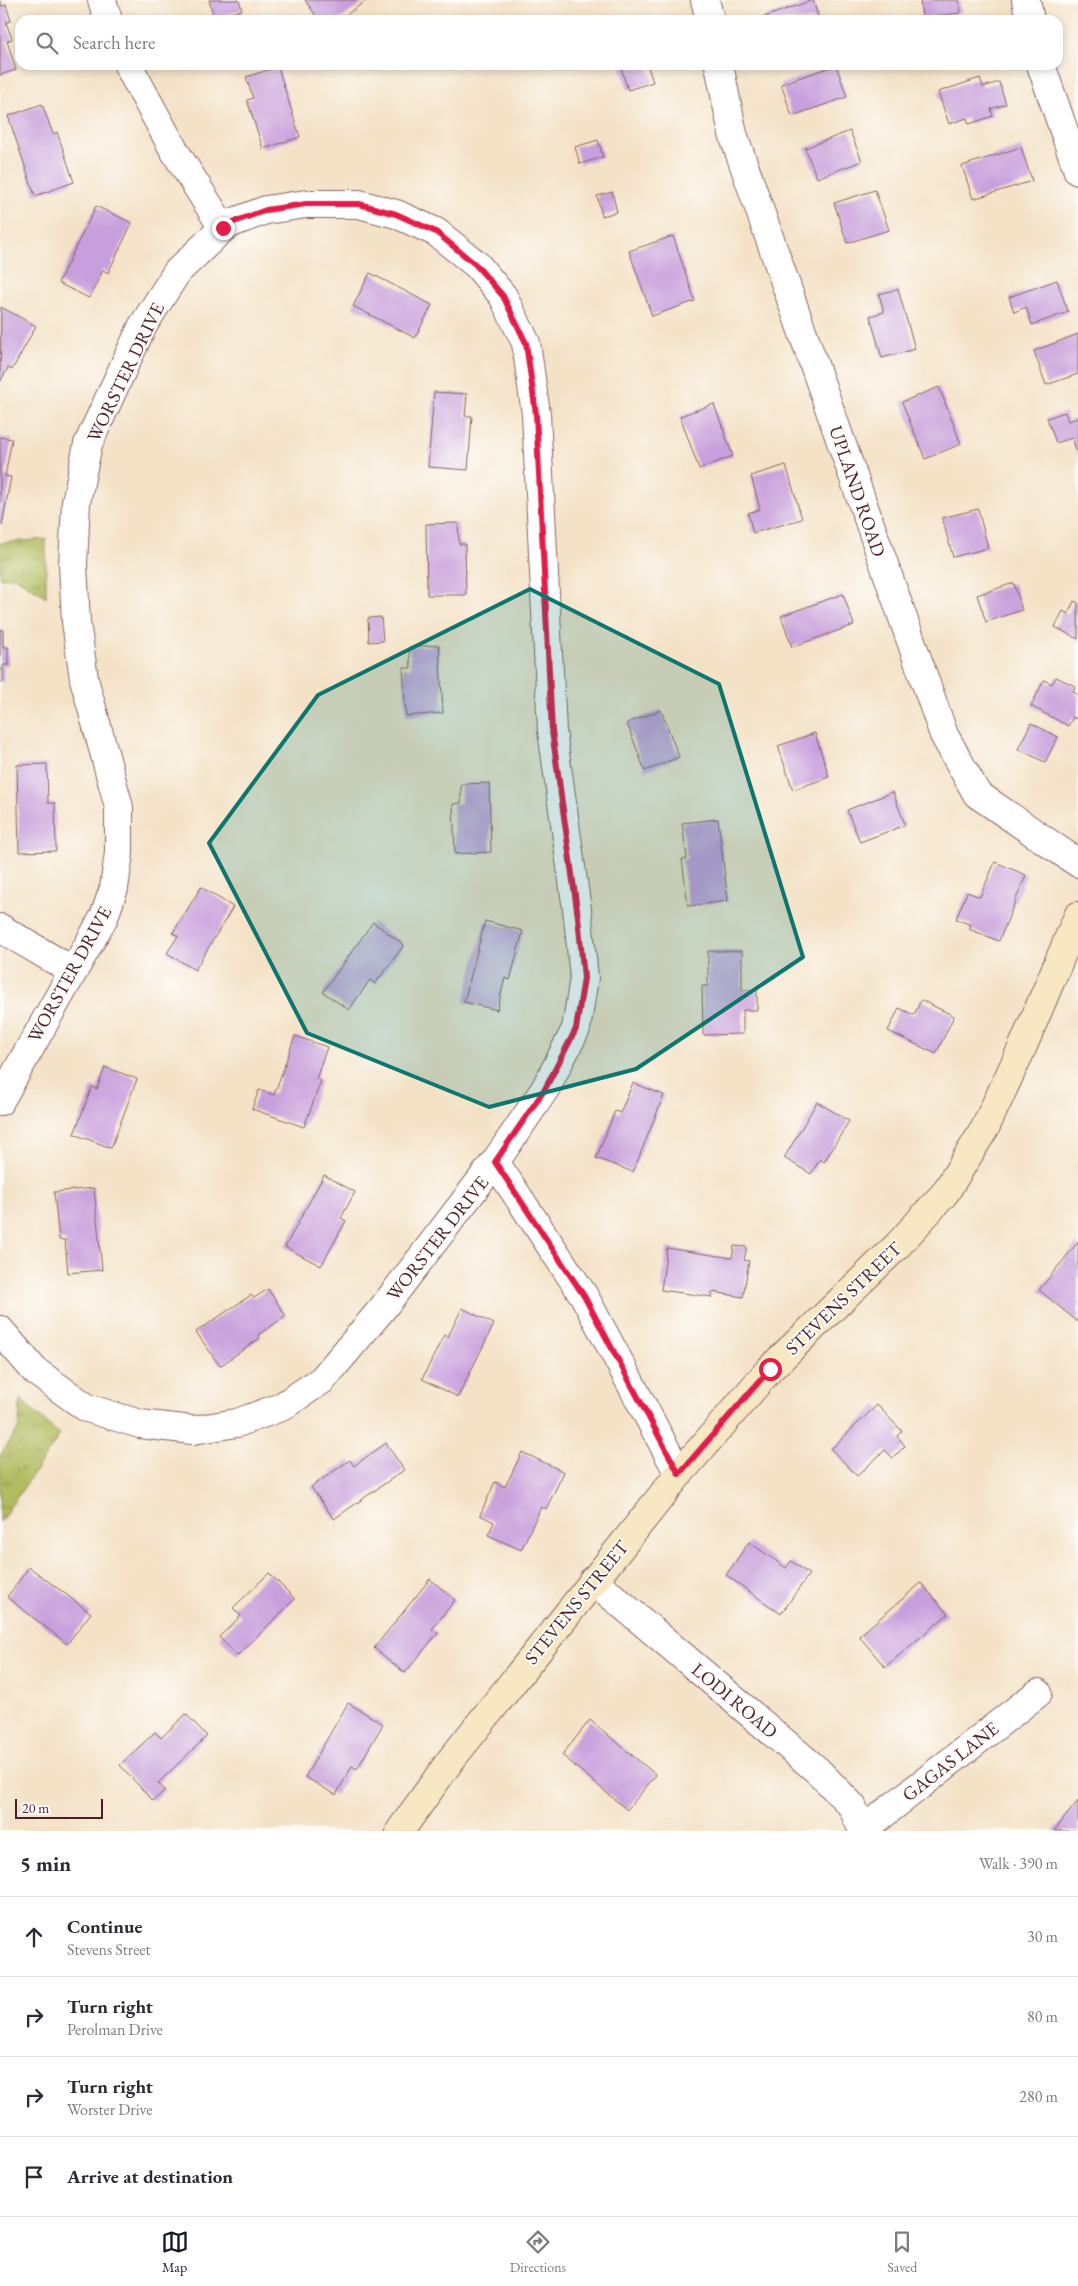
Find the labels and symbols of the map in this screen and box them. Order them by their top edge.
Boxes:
route end [212,217,235,240]
street label: WORSTER DRIVE [81,298,170,446]
street label: UPLAND ROAD [823,422,892,560]
street label: WORSTER DRIVE [22,901,117,1047]
street label: WORSTER DRIVE [381,1170,494,1306]
street label: STEVENS STREET [780,1236,907,1360]
route start [759,1358,782,1381]
street label: STEVENS STREET [519,1535,634,1670]
street label: LODI ROAD [686,1657,783,1744]
street label: GAGAS LANE [897,1716,1004,1807]
scale bar [15,1796,102,1819]

